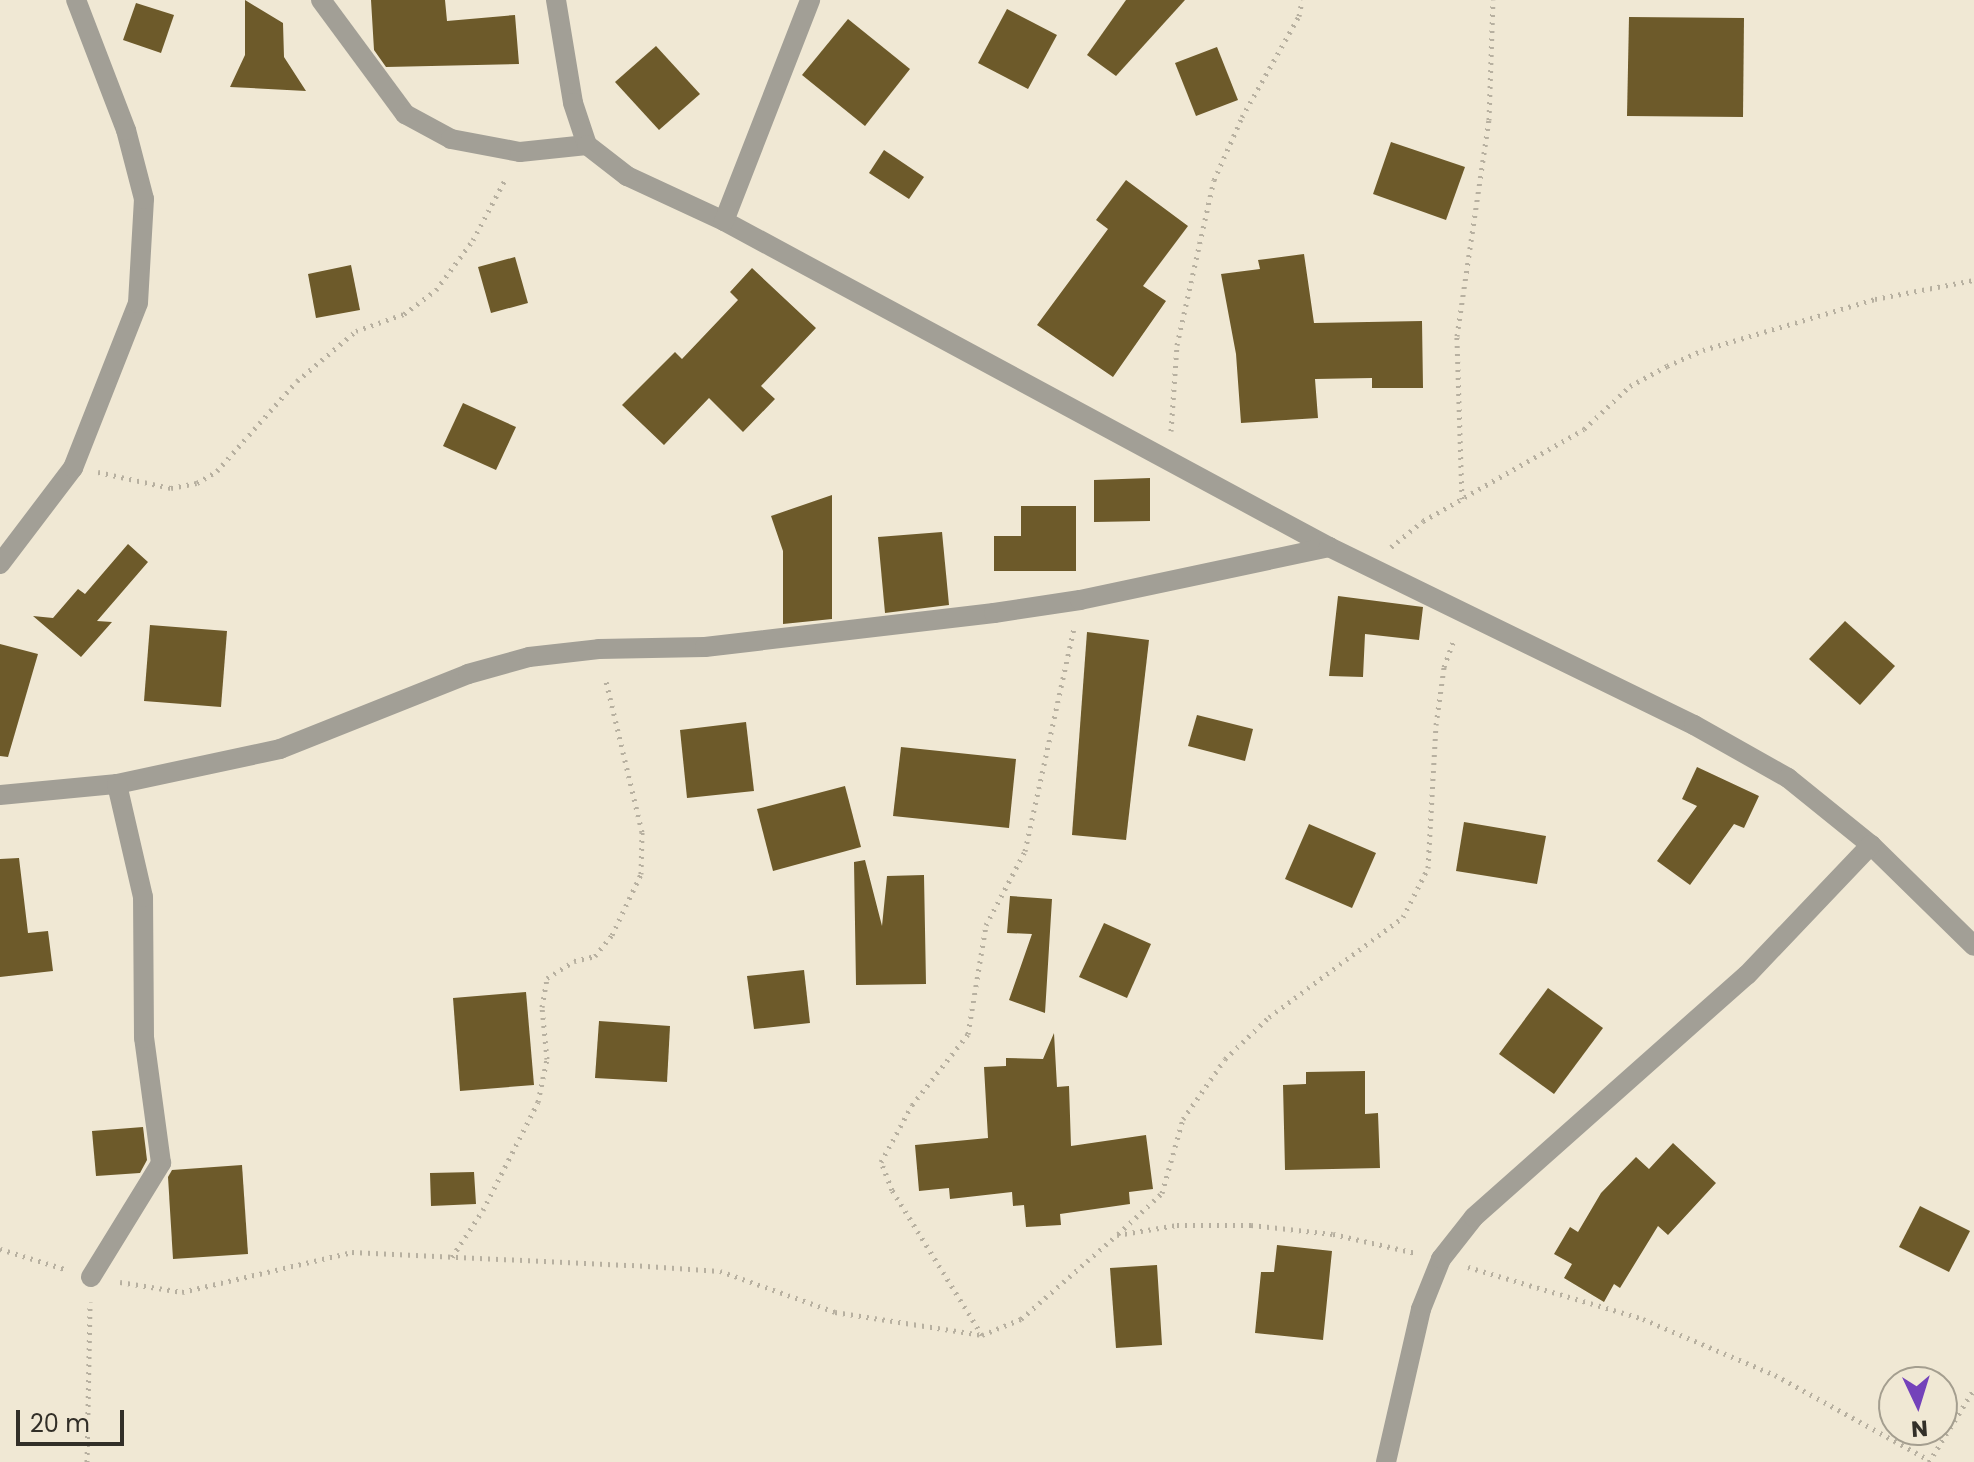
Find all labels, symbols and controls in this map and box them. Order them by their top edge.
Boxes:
north arrow [1878,1366,1958,1446]
scale bar [20,1394,128,1444]
text: 20 m [30,1407,90,1440]
text: N [1910,1412,1929,1444]

